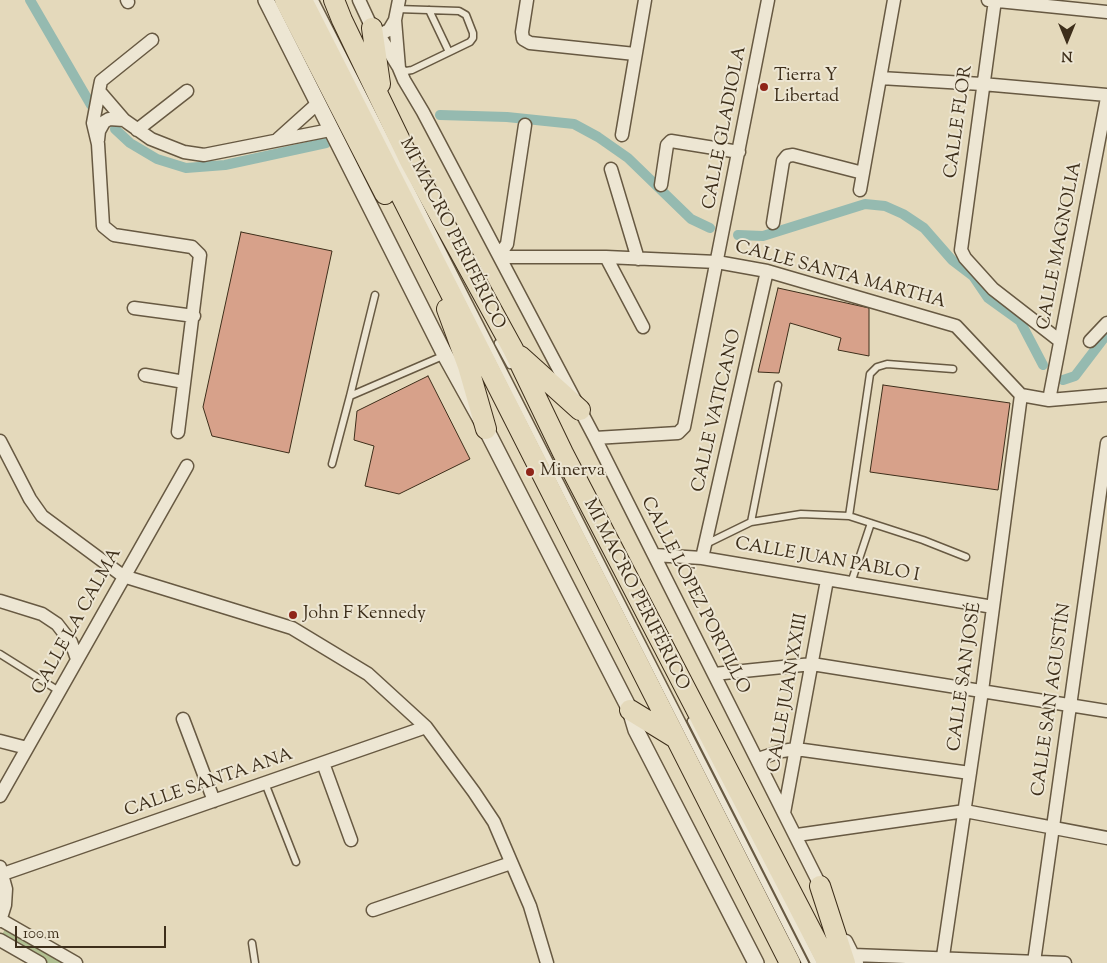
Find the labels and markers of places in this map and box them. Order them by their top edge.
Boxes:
place label: Tierra Y Libertad [774,66,839,108]
marker: Tierra Y Libertad [758,81,770,93]
place label: Minerva [540,461,605,483]
marker: Minerva [524,466,536,478]
place label: John F Kennedy [303,604,426,626]
marker: John F Kennedy [287,609,299,621]

